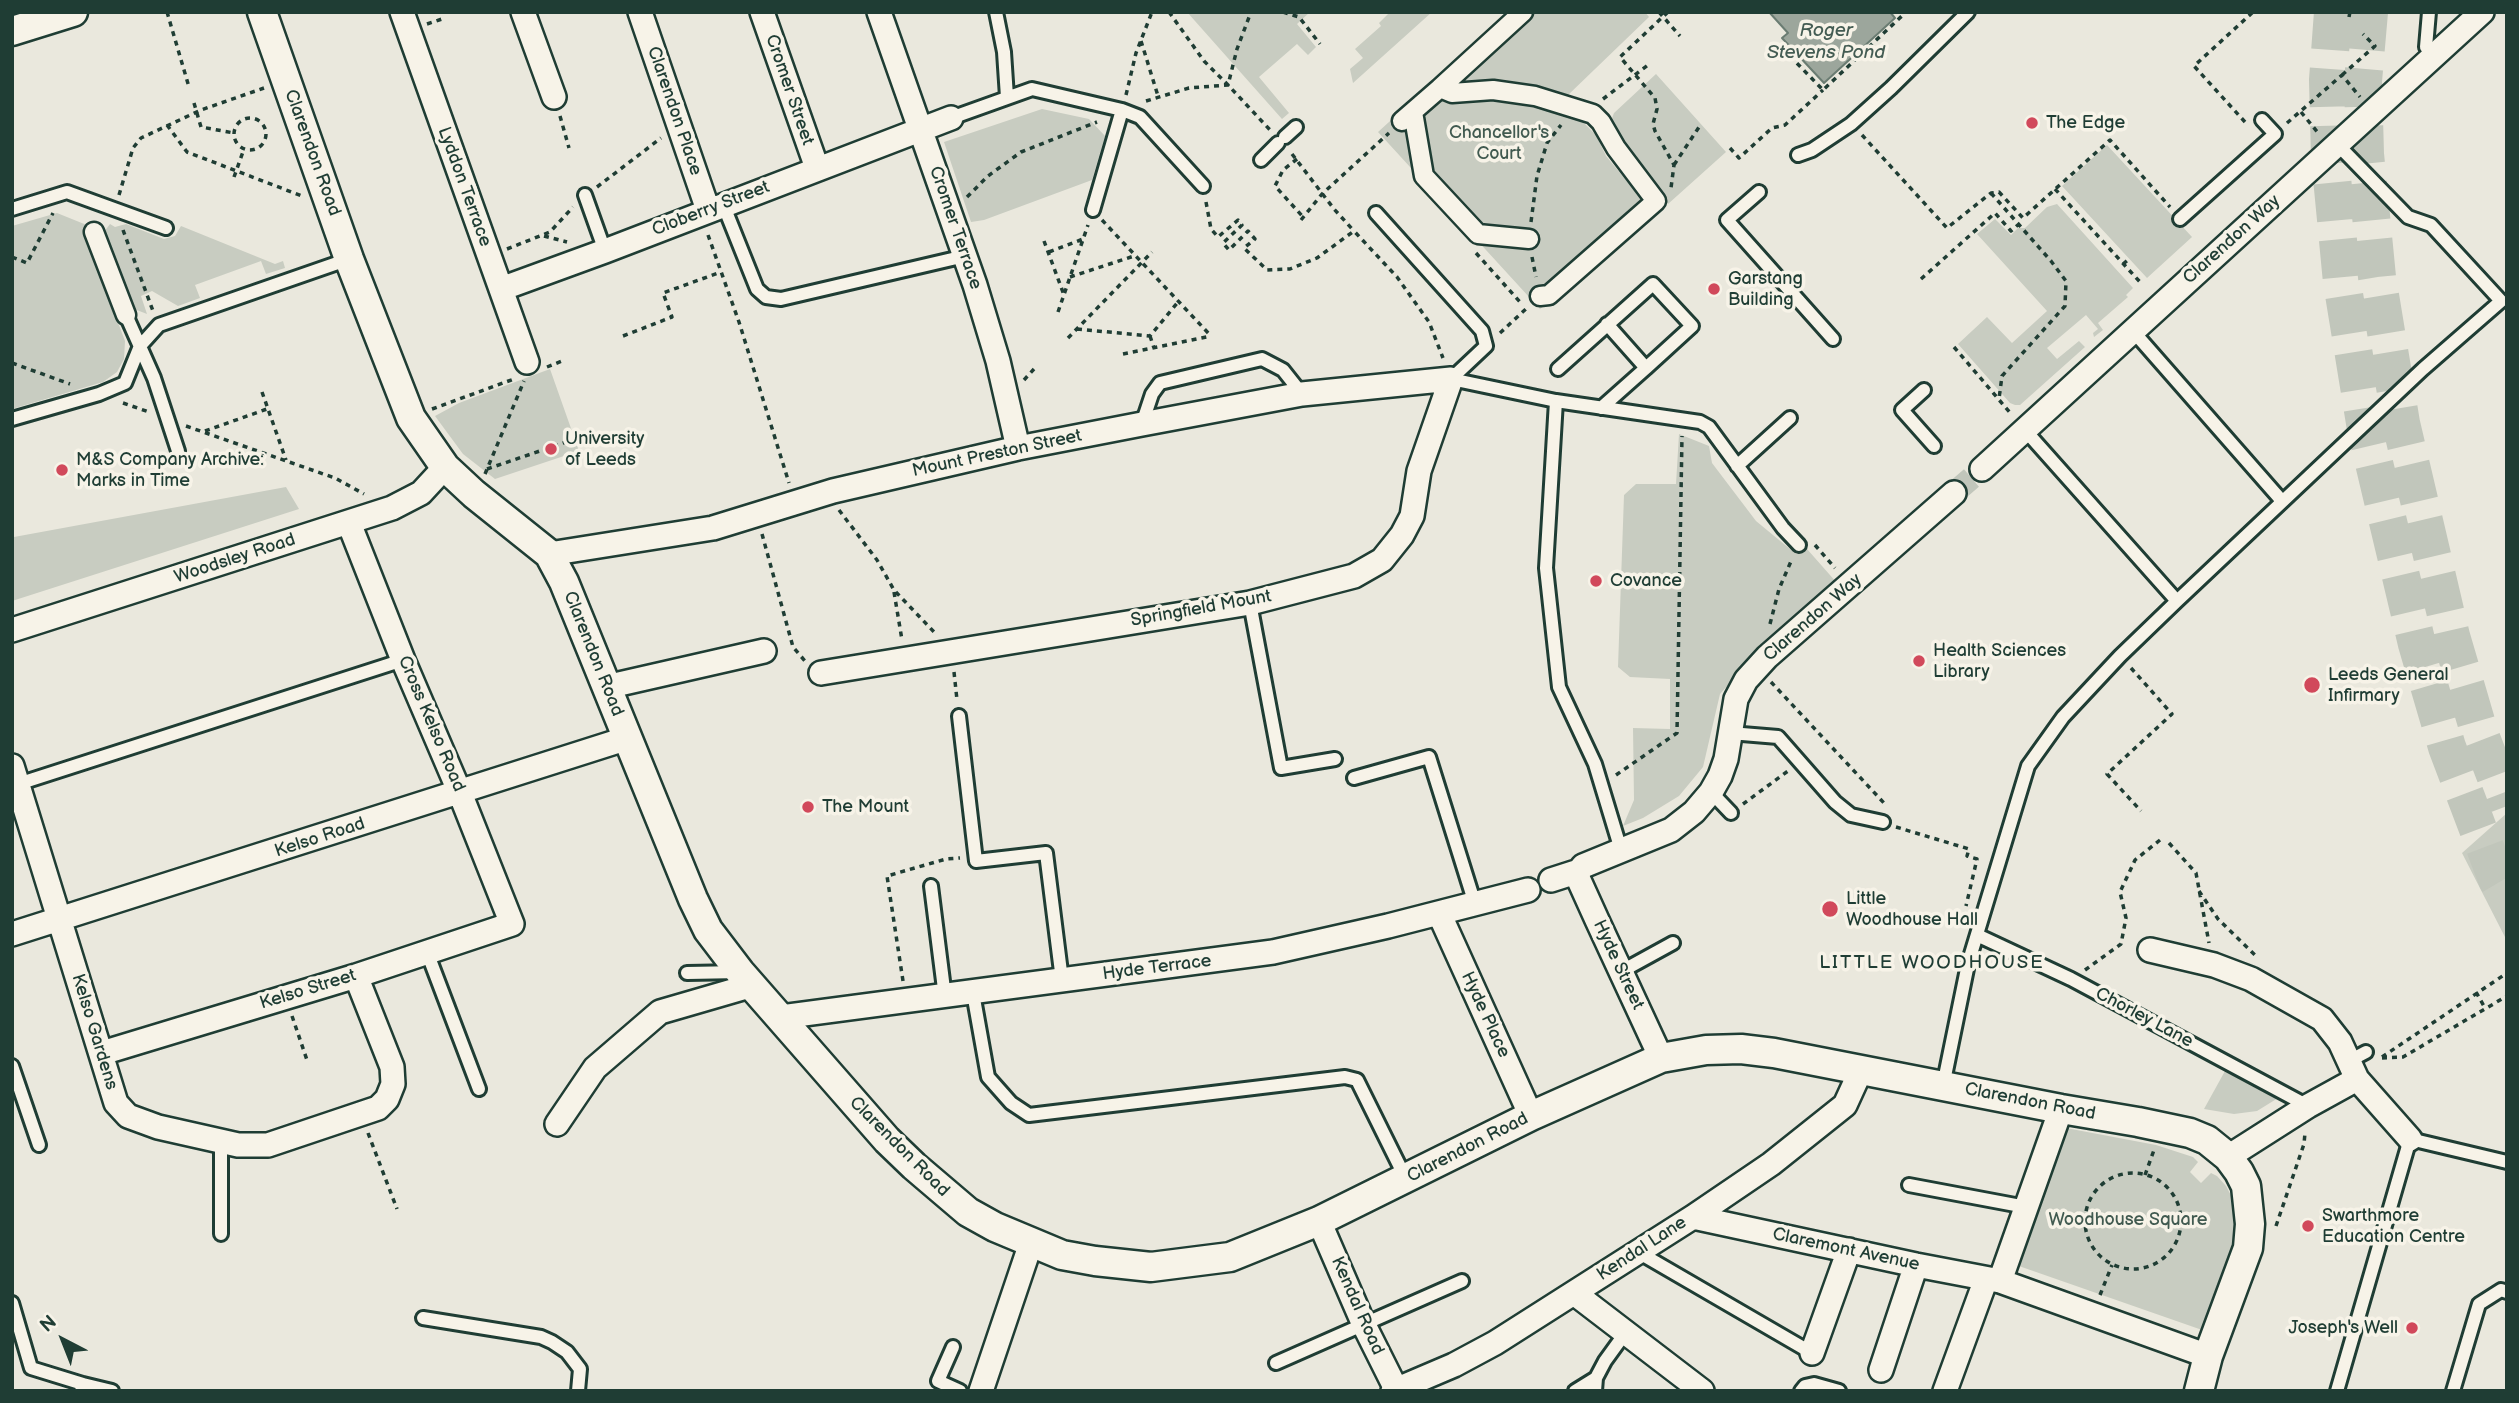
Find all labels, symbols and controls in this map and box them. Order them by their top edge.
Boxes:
water label: Roger Stevens Pond [1767,20,1885,64]
street label: Cromer Street [760,32,818,148]
street label: Clarendon Place [642,44,706,178]
street label: Clarendon Road [279,87,345,219]
place label: The Edge [2046,112,2125,134]
marker: The Edge [2024,115,2040,131]
park label: Chancellor's Court [1449,122,1549,164]
street label: Lyddon Terrace [432,124,496,250]
street label: Cromer Terrace [924,164,986,292]
street label: Cloberry Street [649,177,773,241]
street label: Clarendon Way [2179,191,2285,289]
place label: Garstang Building [1728,268,1803,310]
marker: Garstang Building [1706,281,1722,297]
street label: Mount Preston Street [910,425,1084,483]
place label: University of Leeds [565,428,644,471]
marker: University of Leeds [543,441,559,457]
place label: M&S Company Archive: Marks in Time [76,449,264,491]
marker: M&S Company Archive: Marks in Time [54,462,70,478]
street label: Woodsley Road [172,529,298,589]
street label: Clarendon Way [1759,569,1867,667]
place label: Covance [1610,570,1682,592]
marker: Covance [1588,573,1604,589]
street label: Springfield Mount [1129,586,1273,632]
street label: Clarendon Road [558,588,628,720]
place label: Health Sciences Library [1933,640,2066,682]
street label: Cross Kelso Road [393,653,469,795]
marker: Health Sciences Library [1911,653,1927,669]
place label: Leeds General Infirmary [2328,664,2449,706]
marker: Leeds General Infirmary [2302,675,2322,695]
place label: The Mount [822,796,909,818]
marker: The Mount [800,799,816,815]
street label: Kelso Road [272,813,368,863]
place label: Little Woodhouse Hall [1846,888,1978,930]
marker: Little Woodhouse Hall [1820,899,1840,919]
street label: Hyde Street [1588,917,1648,1013]
street label: Hyde Terrace [1101,951,1213,985]
district label: LITTLE WOODHOUSE [1821,952,2043,974]
street label: Kelso Street [257,965,359,1015]
street label: Hyde Place [1456,969,1514,1061]
street label: Kelso Gardens [66,971,122,1093]
street label: Chorley Lane [2091,983,2197,1053]
street label: Clarendon Road [1963,1079,2097,1125]
street label: Clarendon Road [844,1092,954,1202]
street label: Clarendon Road [1404,1108,1532,1188]
place label: Swarthmore Education Centre [2322,1205,2465,1248]
park label: Woodhouse Square [2048,1209,2208,1231]
street label: Kendal Lane [1593,1212,1691,1286]
marker: Swarthmore Education Centre [2300,1218,2316,1234]
street label: Claremont Avenue [1771,1224,1921,1276]
street label: Kendal Road [1326,1254,1388,1358]
north arrow [28,1305,98,1375]
text: N [36,1311,62,1337]
place label: Joseph's Well [2288,1317,2398,1339]
marker: Joseph's Well [2404,1320,2420,1336]

